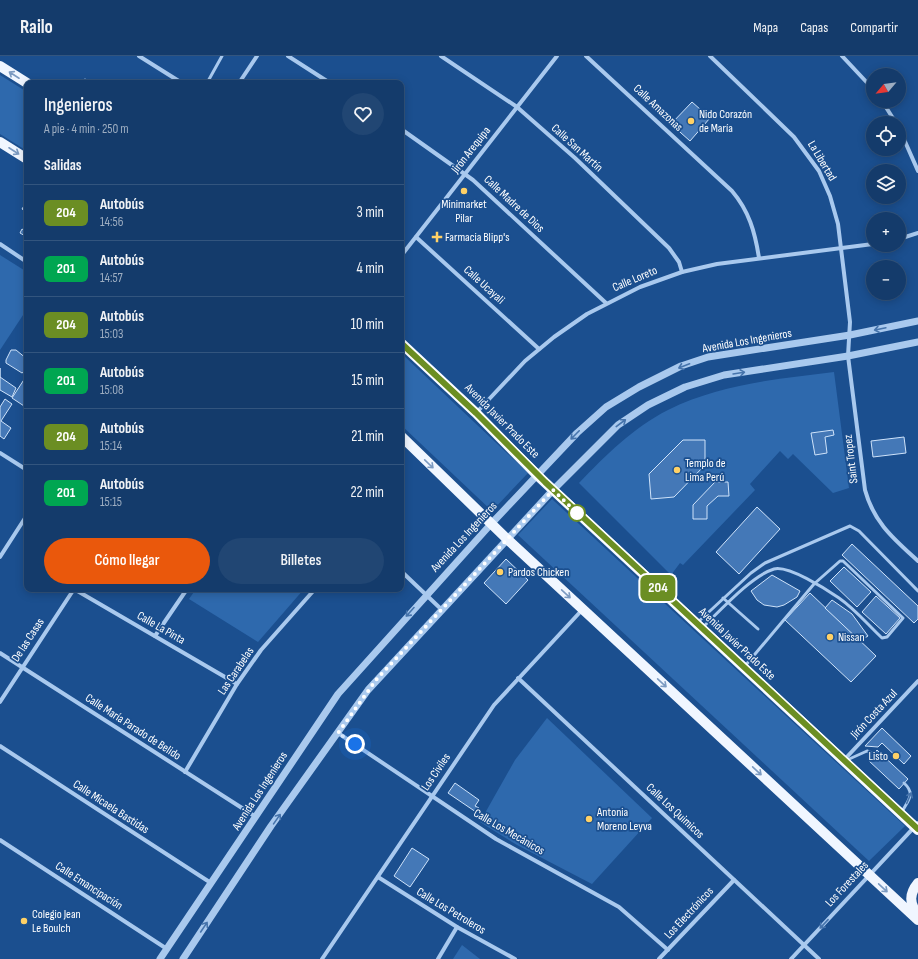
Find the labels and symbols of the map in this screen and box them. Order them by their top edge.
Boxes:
north arrow [866,68,906,108]
one-way arrow [8,70,19,79]
street label: Calle Amazonas [630,81,686,135]
place label: Nido Corazón de María [699,107,752,136]
marker: Nido Corazón de María [686,116,696,126]
street label: Calle San Martín [548,121,606,175]
street label: Jirón Arequipa [447,123,494,177]
street label: La Libertad [804,138,840,184]
one-way arrow [8,146,19,155]
street label: Calle Madre de Dios [481,172,547,236]
marker: Minimarket Pilar [459,186,469,196]
place label: Minimarket Pilar [441,197,487,226]
place label: Farmacia Blipp's [445,230,509,245]
marker: Farmacia Blipp's [432,232,442,242]
street label: Calle Ucayali [460,263,508,307]
street label: Calle Loreto [610,263,660,295]
one-way arrow [874,325,887,333]
street label: Avenida Los Ingenieros [700,326,793,356]
one-way arrow [678,362,690,370]
one-way arrow [732,369,745,377]
street label: Avenida Javier Prado Este [461,380,543,462]
one-way arrow [615,419,626,428]
one-way arrow [570,430,580,440]
street label: Saint Tropez [840,433,861,484]
place label: Templo de Lima Perú [685,456,726,485]
one-way arrow [424,459,434,469]
marker: Templo de Lima Perú [672,465,682,475]
street label: Avenida Los Ingenieros [427,499,500,576]
unlabelled marker [568,504,586,522]
place label: Pardos Chicken [508,565,569,580]
marker: Pardos Chicken [495,567,505,577]
line badge: 204 [635,575,681,601]
one-way arrow [561,590,571,599]
street label: Avenida Javier Prado Este [695,604,779,684]
one-way arrow [405,607,415,617]
street label: Calle La Pinta [134,608,188,648]
street label: De las Casas [8,615,48,665]
place label: Nissan [838,630,865,645]
marker: Nissan [825,632,835,642]
street label: Las Carabelas [215,644,257,698]
one-way arrow [656,678,667,687]
street label: Jirón Costa Azul [847,686,901,742]
street label: Calle María Parado de Belido [82,690,184,764]
your location [345,734,365,754]
street label: Avenida Los Ingenieros [228,749,291,834]
place label: Listo [868,749,888,764]
street label: Los Civiles [418,750,454,794]
marker: Listo [891,751,901,761]
one-way arrow [752,766,762,776]
street label: Calle Micaela Bastidas [70,777,152,837]
street label: Calle Los Quimicos [643,780,707,842]
one-way arrow [905,792,913,804]
place label: Antonia Moreno Leyva [596,805,652,834]
street label: Calle Los Mecánicos [471,806,547,858]
one-way arrow [273,813,281,824]
marker: Antonia Moreno Leyva [584,814,594,824]
street label: Los Forestales [822,858,872,910]
street label: Calle Emancipación [52,859,126,913]
one-way arrow [878,883,888,893]
street label: Calle Los Petroleros [414,884,488,938]
street label: Los Electrónicos [661,884,717,942]
place label: Colegio Jean Le Boulch [32,907,81,936]
marker: Colegio Jean Le Boulch [19,916,29,926]
one-way arrow [819,919,828,929]
one-way arrow [200,921,208,932]

